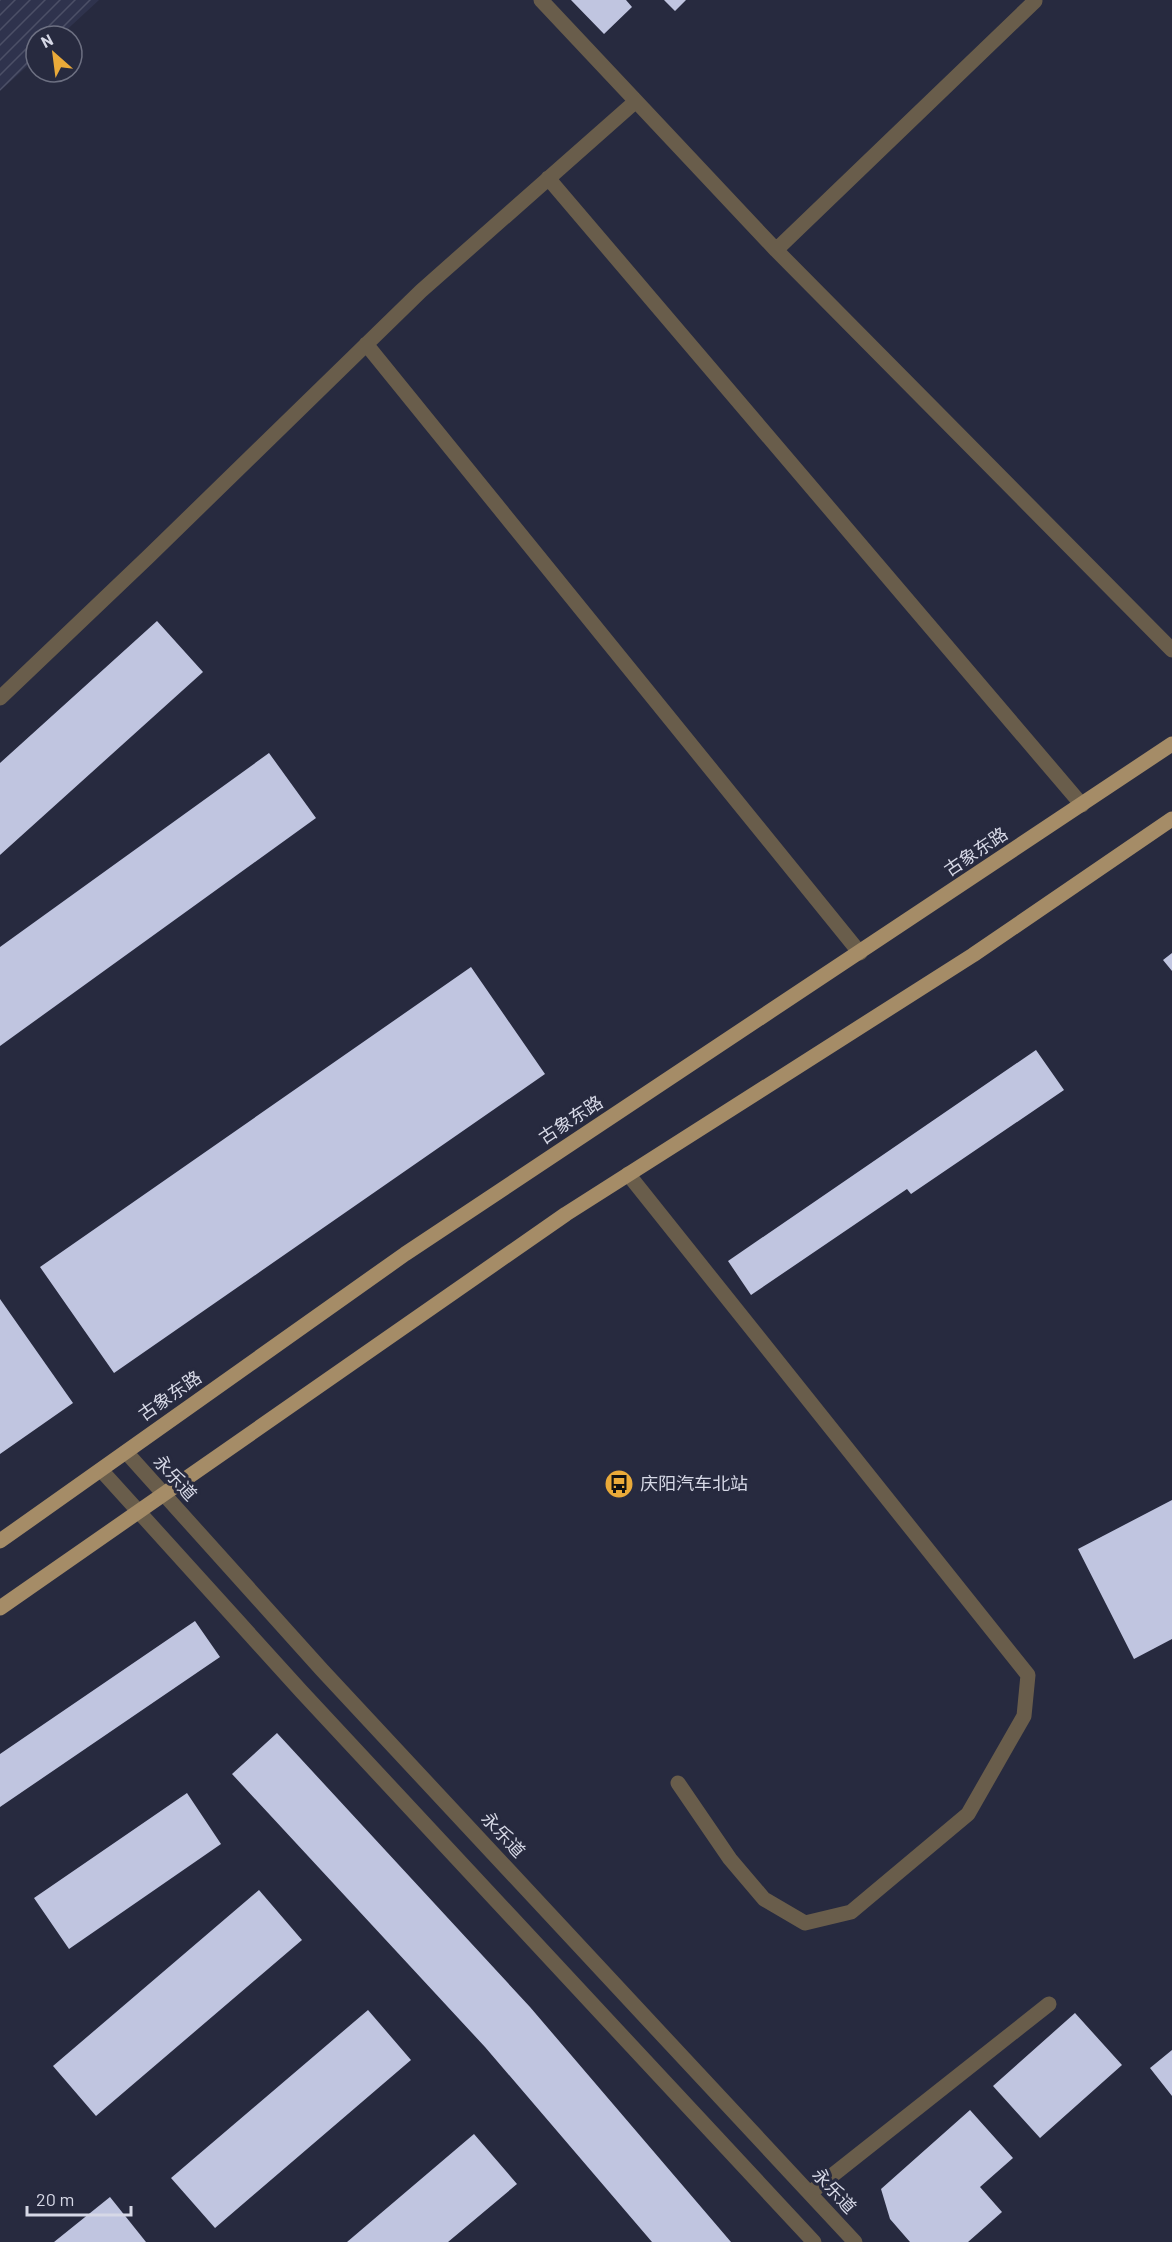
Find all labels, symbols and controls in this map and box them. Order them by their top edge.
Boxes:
north arrow [24,24,84,84]
text: N [38,29,56,51]
street label: 古象东路 [939,822,1011,880]
street label: 古象东路 [534,1090,607,1148]
street label: 古象东路 [134,1366,205,1425]
street label: 永乐道 [150,1450,202,1505]
bus stop icon: 庆阳汽车北站 [603,1468,635,1500]
place label: 庆阳汽车北站 [640,1472,748,1494]
street label: 永乐道 [477,1807,530,1862]
street label: 永乐道 [808,2163,861,2218]
scale bar [27,2179,130,2217]
text: 20 m [36,2188,74,2210]

